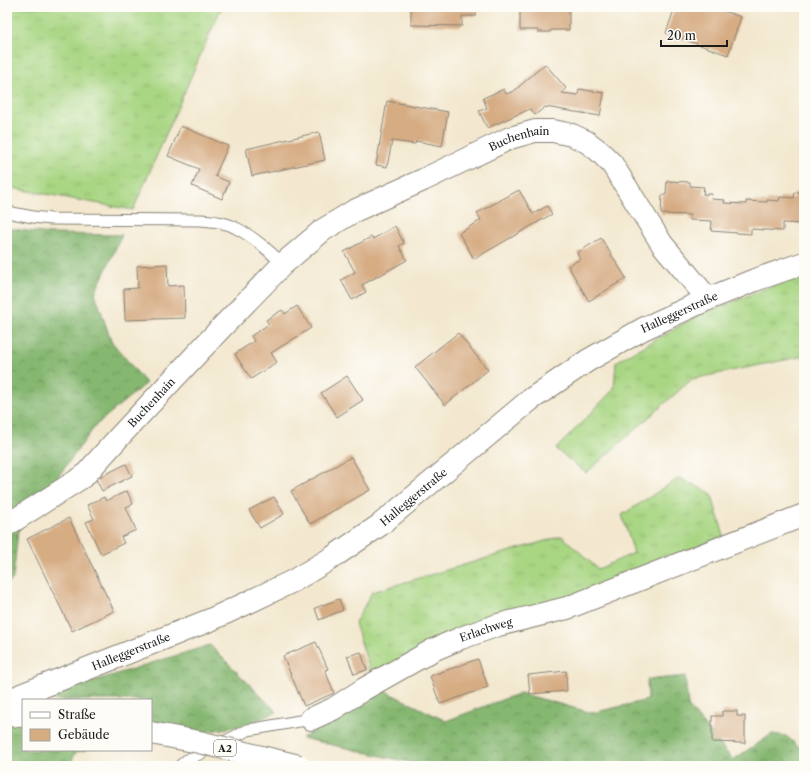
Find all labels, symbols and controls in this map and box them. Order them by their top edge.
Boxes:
scale bar [661,22,727,48]
text: 20 m [667,28,696,43]
street label: Buchenhain [486,124,550,154]
street label: Halleggerstraße [639,289,720,336]
street label: Buchenhain [125,375,178,430]
street label: Halleggerstraße [377,465,450,529]
street label: Erlachweg [458,615,514,645]
street label: Halleggerstraße [90,630,172,673]
legend [22,699,152,751]
text: Straße [58,707,96,722]
text: Gebäude [58,727,110,742]
road number: A2 [214,740,236,756]

